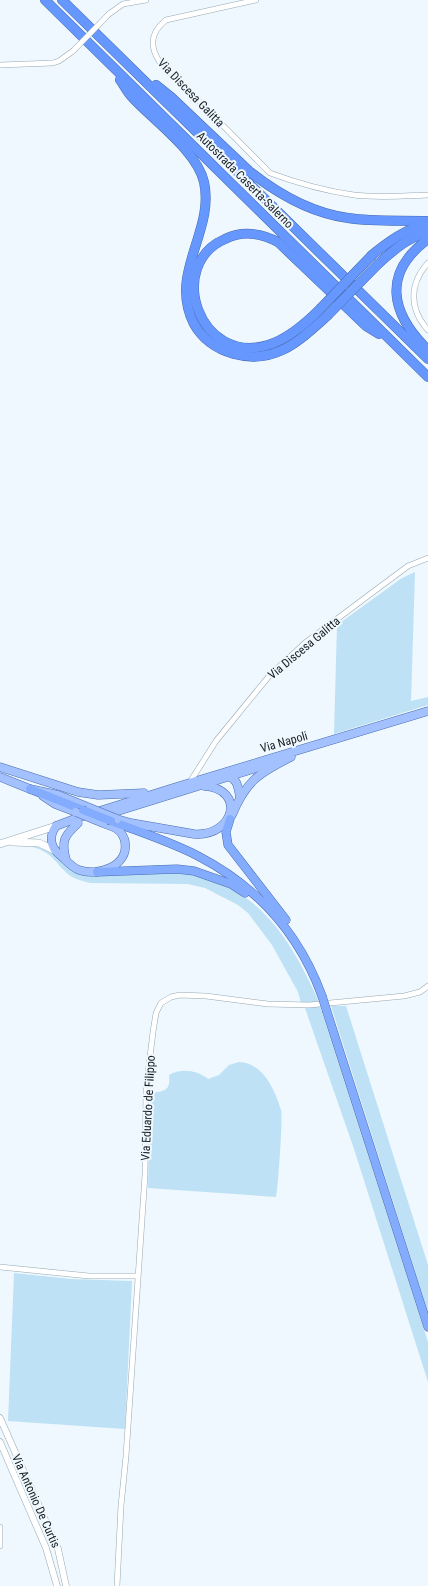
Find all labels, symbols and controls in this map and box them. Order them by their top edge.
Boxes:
street label: Via Discesa Galitta [155,56,227,130]
street label: Autostrada Caserta-Salerno [194,129,296,231]
street label: Via Discesa Galitta [265,614,343,682]
street label: Via Napoli [259,729,309,755]
street label: Via Eduardo de Filippo [138,1055,158,1161]
street label: Via Antonio De Curtis [9,1452,63,1550]

